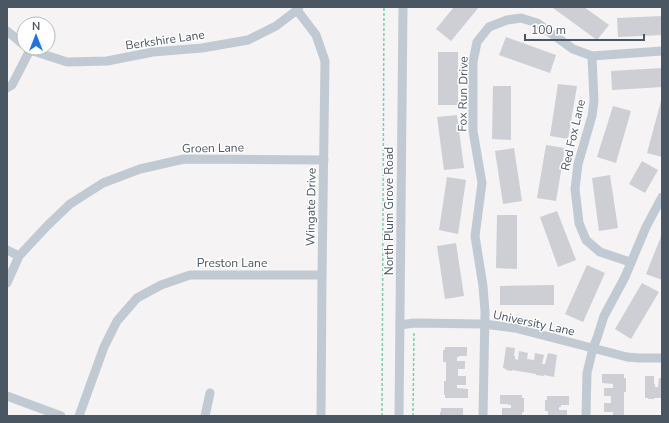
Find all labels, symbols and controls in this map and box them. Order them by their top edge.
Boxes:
north arrow [16,16,56,56]
scale bar [525,16,644,42]
text: N [32,19,40,34]
text: 100 m [531,22,566,38]
street label: Berkshire Lane [124,27,206,53]
street label: Fox Run Drive [454,56,472,132]
street label: Red Fox Lane [557,98,589,172]
street label: Groen Lane [182,139,244,157]
street label: North Plum Grove Road [381,147,397,275]
street label: Wingate Drive [302,168,320,246]
street label: Preston Lane [197,255,267,271]
street label: University Lane [492,307,576,339]

